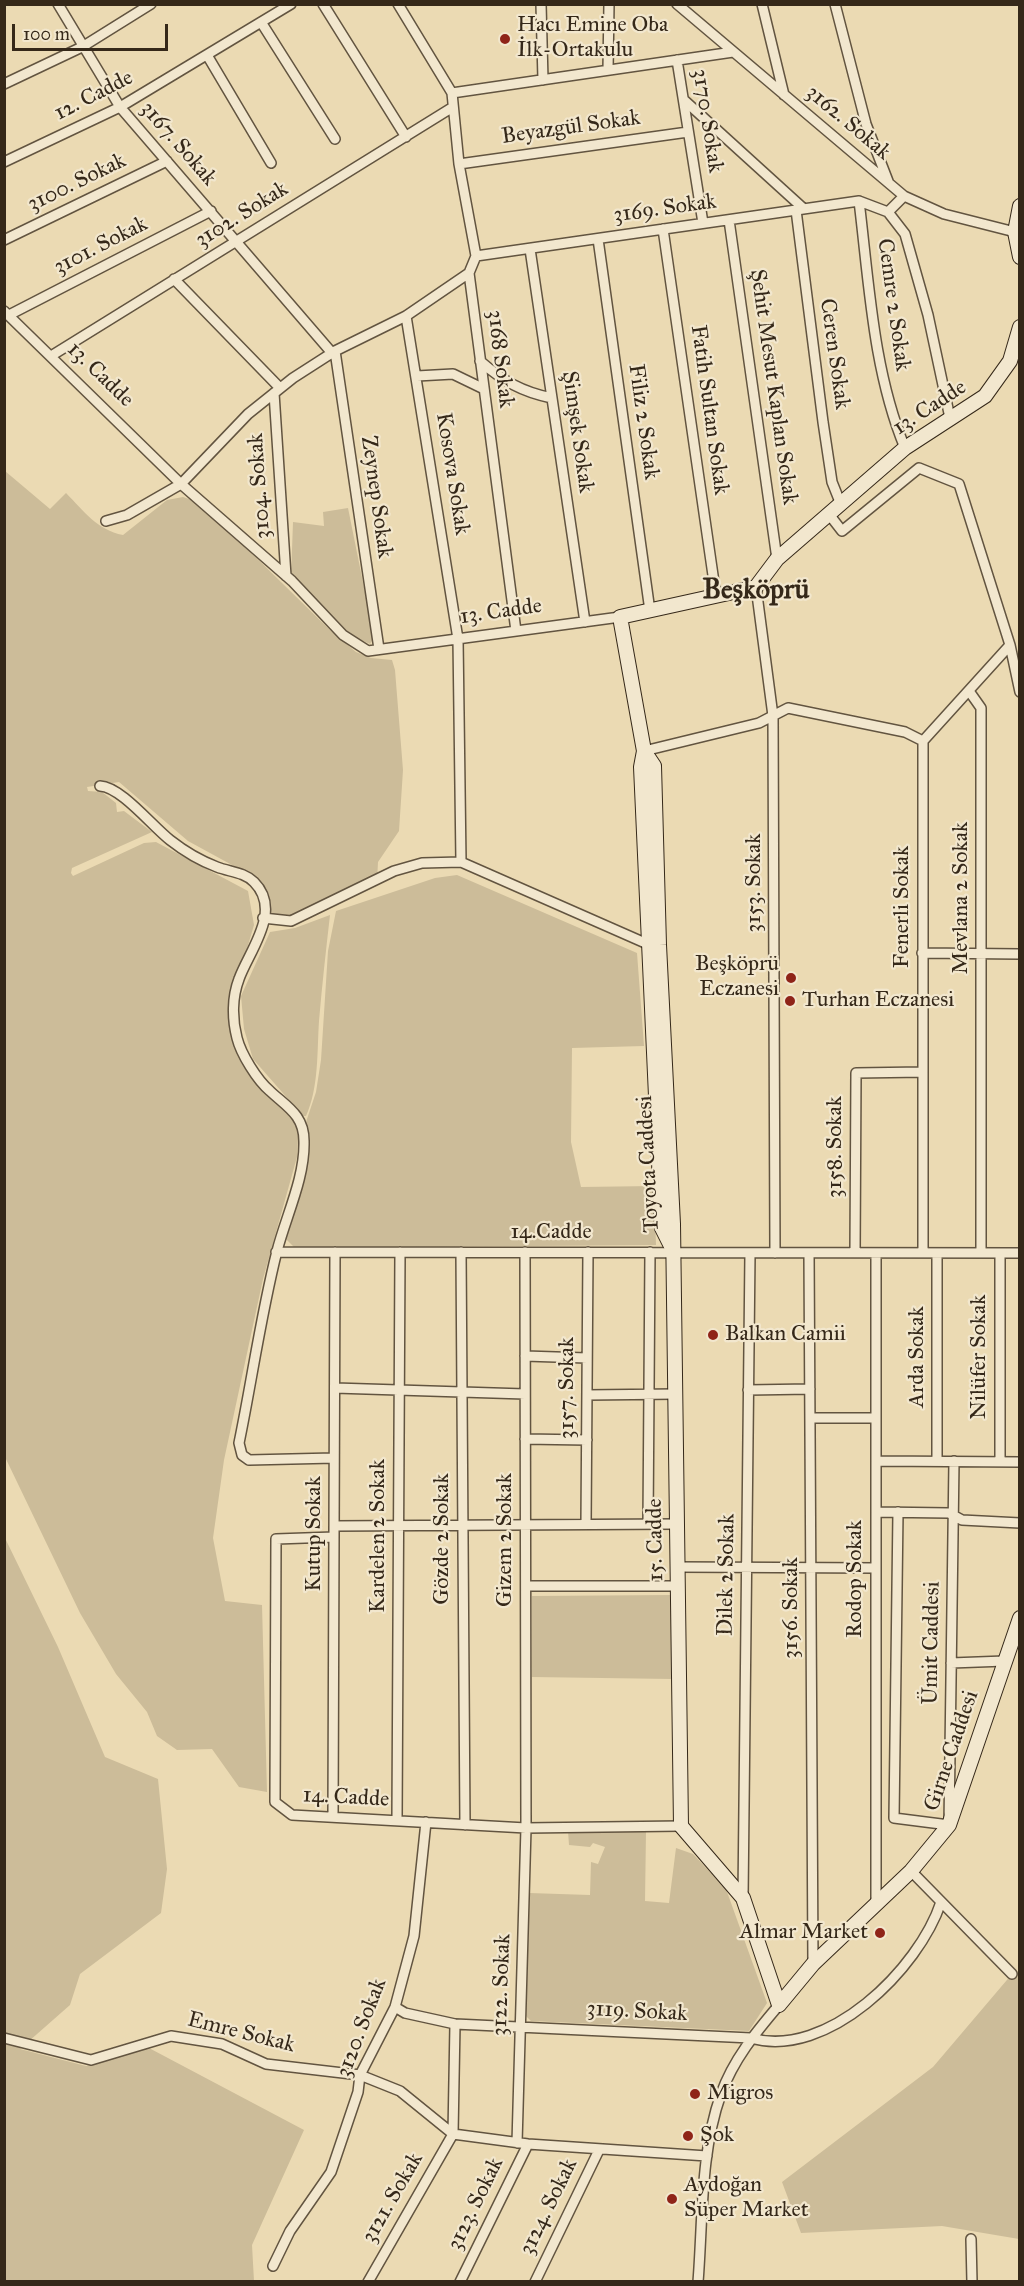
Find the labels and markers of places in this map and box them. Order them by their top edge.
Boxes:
place label: Hacı Emine Oba İlk-Ortakulu [517,13,668,64]
marker: Hacı Emine Oba İlk-Ortakulu [498,32,512,46]
place label: Beşköprü Eczanesi [695,952,779,1004]
marker: Beşköprü Eczanesi [784,971,798,985]
place label: Turhan Eczanesi [802,988,954,1014]
marker: Turhan Eczanesi [783,994,797,1008]
place label: Balkan Camii [725,1322,846,1348]
marker: Balkan Camii [706,1328,720,1342]
place label: Almar Market [739,1920,868,1946]
marker: Almar Market [873,1926,887,1940]
place label: Migros [707,2081,773,2107]
marker: Migros [688,2087,702,2101]
place label: Şok [700,2123,734,2149]
marker: Şok [681,2129,695,2143]
place label: Aydoğan Süper Market [684,2173,809,2224]
marker: Aydoğan Süper Market [665,2192,679,2206]

